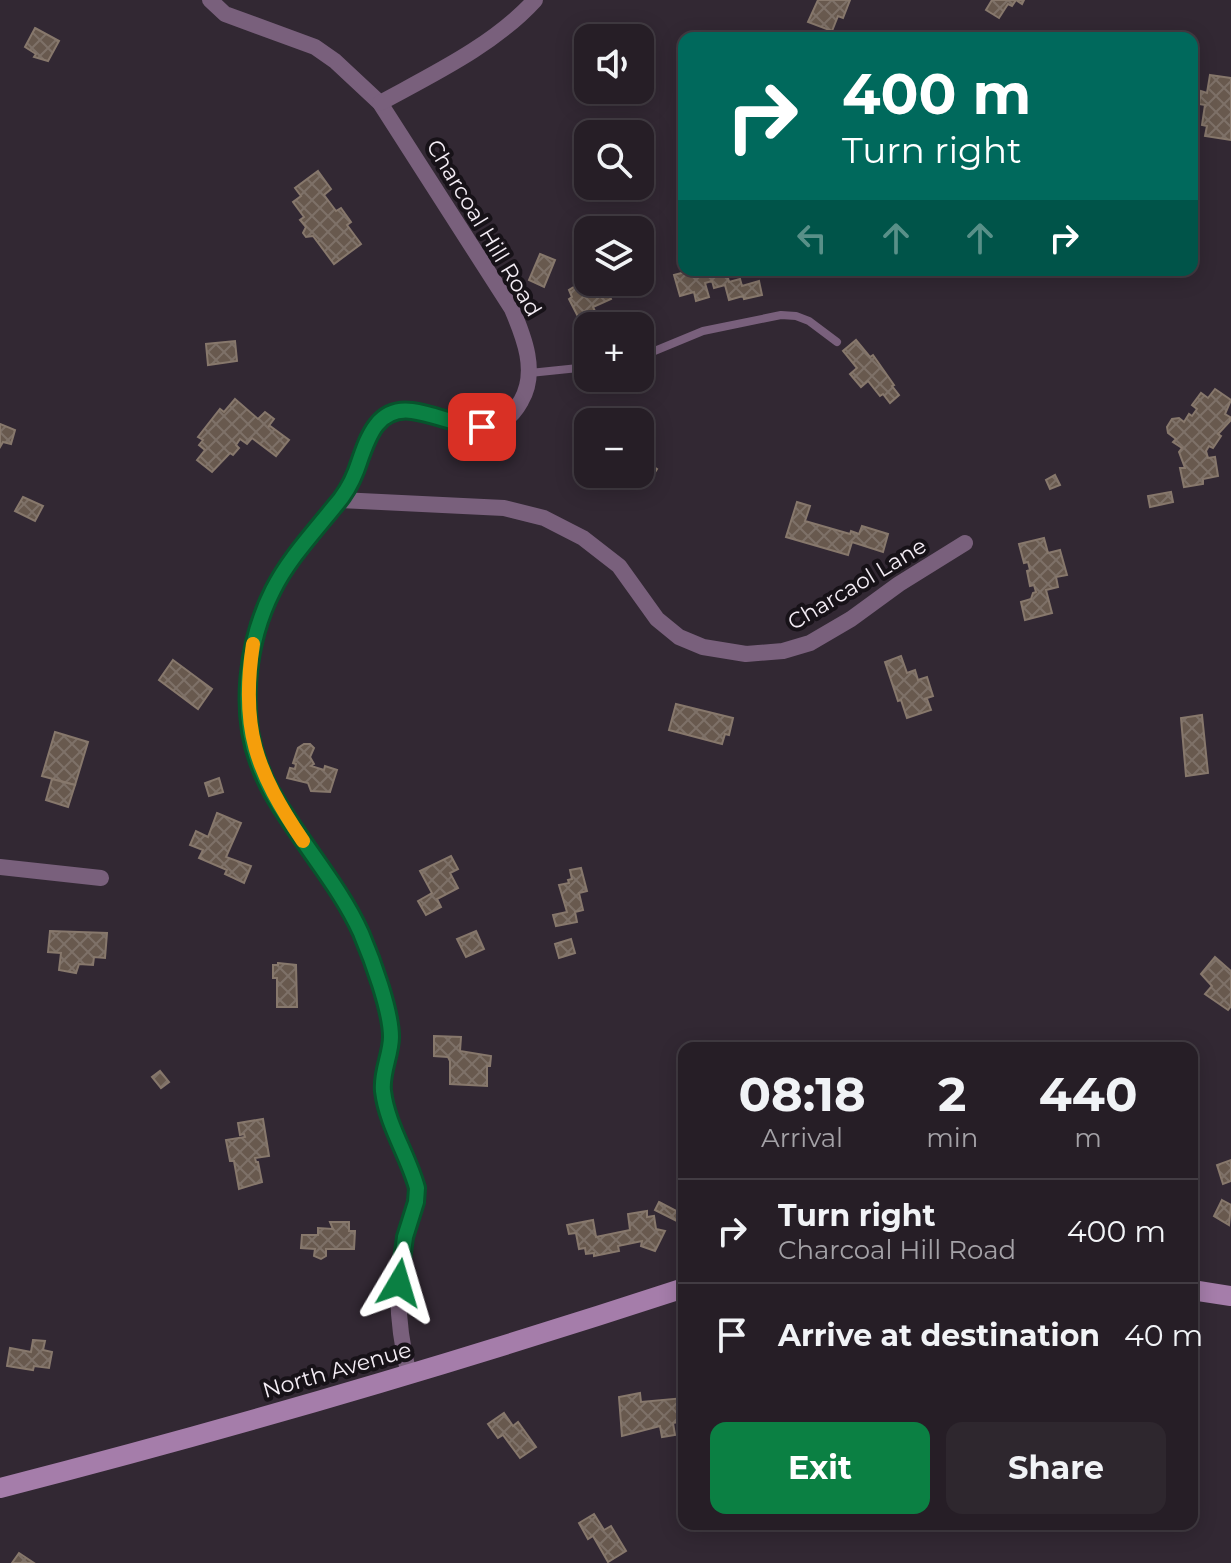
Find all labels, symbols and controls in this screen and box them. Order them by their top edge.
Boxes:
map controls [574,24,654,488]
button: sound [574,24,654,104]
text: 400 m [842,60,1031,128]
icon: right [710,64,814,168]
button: search [574,120,654,200]
text: Turn right [842,128,1022,172]
street label: Charcoal Hill Road [421,135,547,321]
button: layers [574,216,654,296]
icon: left [790,216,834,260]
icon: ahead [874,216,918,260]
icon: ahead [958,216,1002,260]
icon: right [1042,216,1086,260]
button: + [574,312,654,392]
pin [448,393,516,461]
icon: arrive [460,405,504,449]
button: − [574,408,654,488]
street label: Charcaol Lane [783,532,931,636]
text: 08:18 [738,1065,866,1123]
text: 2 [938,1065,966,1123]
text: 440 [1039,1065,1138,1123]
text: Arrival [761,1122,843,1154]
text: min [926,1122,978,1154]
text: m [1074,1122,1102,1154]
text: Turn right [778,1197,935,1234]
icon: right [710,1209,754,1253]
text: 400 m [1067,1213,1166,1250]
text: Charcoal Hill Road [778,1234,1016,1266]
position arrow [357,1241,441,1325]
icon: arrive [710,1313,754,1357]
text: Arrive at destination [778,1317,1100,1354]
text: 40 m [1124,1317,1203,1354]
street label: North Avenue [260,1336,414,1404]
button: Exit [710,1422,930,1514]
button: Share [946,1422,1166,1514]

